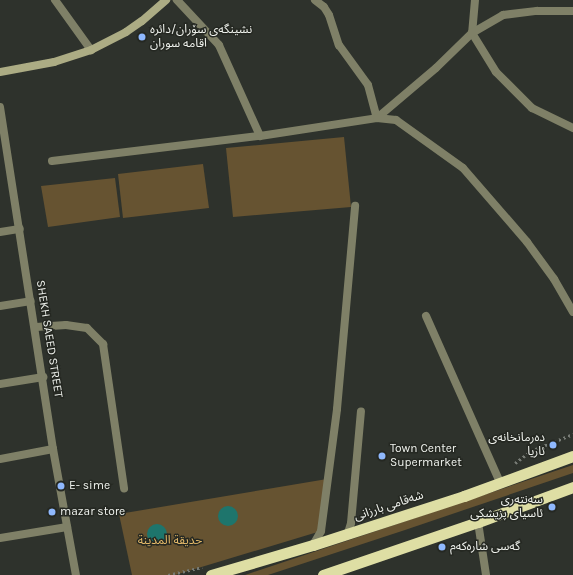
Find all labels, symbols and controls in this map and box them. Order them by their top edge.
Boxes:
place label: نشینگەی سۆران/دائرە اقامە سوران [150,23,252,51]
marker: نشینگەی سۆران/دائرە اقامە سوران [137,32,147,42]
street label: SHEKH SAEED STREET [33,279,65,399]
place label: دەرمانخانەی ئاریا [488,431,545,459]
marker: دەرمانخانەی ئاریا [548,440,558,450]
place label: Town Center Supermarket [390,442,462,470]
marker: Town Center Supermarket [377,451,387,461]
place label: E- sime [69,479,110,493]
marker: E- sime [56,481,66,491]
street label: شەقامی بارزانی [352,488,426,524]
place label: سەنتەری ئاسیای پزیشکی [470,493,543,521]
marker: سەنتەری ئاسیای پزیشکی [546,501,558,513]
place label: mazar store [60,505,125,519]
marker: mazar store [47,507,57,517]
park label: حديقة المدينة [138,534,202,548]
place label: گەسی شارەکەم [450,540,520,554]
marker: گەسی شارەکەم [437,542,447,552]

